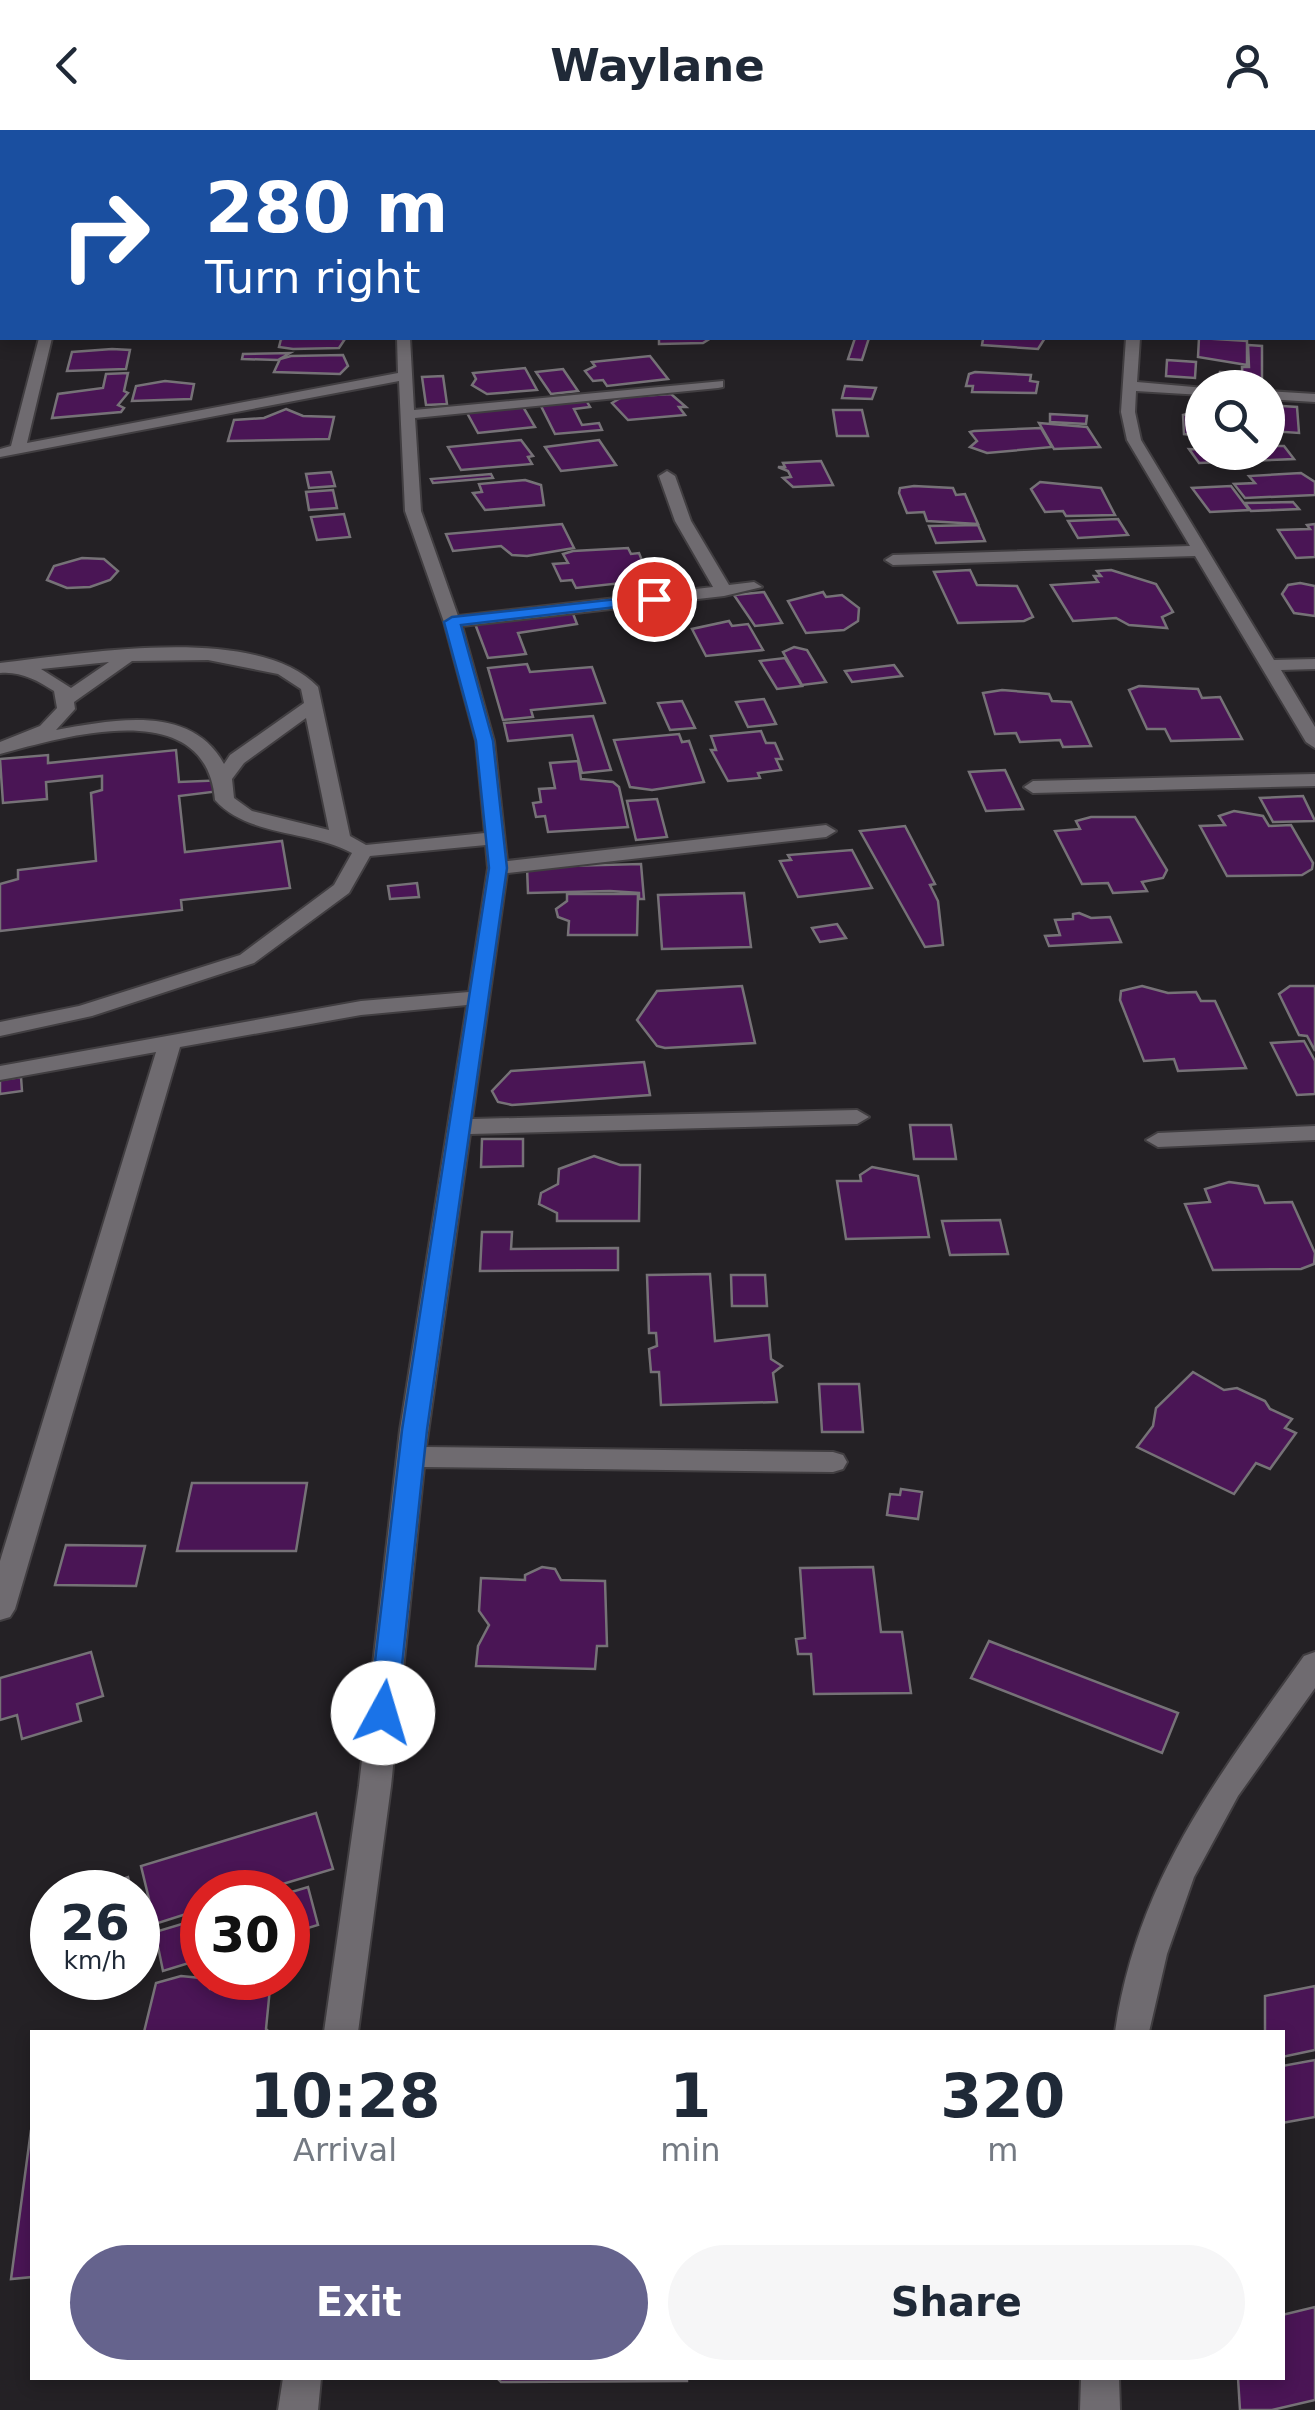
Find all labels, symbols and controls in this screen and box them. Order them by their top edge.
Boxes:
icon: back [40,38,95,93]
icon: person [1220,38,1275,93]
text: Waylane [550,39,765,92]
text: 280 m [205,167,448,249]
icon: right [40,170,170,300]
text: Turn right [205,251,420,304]
map controls [1185,370,1285,470]
button: search [1185,370,1285,470]
pin [612,557,697,642]
icon: arrive [627,572,682,627]
position arrow [331,1661,435,1765]
speed limit sign: 30 [180,1870,310,2000]
text: 26 [60,1894,130,1952]
text: km/h [63,1946,127,1975]
text: 10:28 [250,2061,441,2131]
text: 1 [669,2061,711,2131]
text: 320 [940,2061,1065,2131]
text: Arrival [293,2131,397,2169]
text: min [660,2131,721,2169]
text: m [987,2131,1018,2169]
button: Exit [70,2245,648,2360]
button: Share [668,2245,1245,2360]

